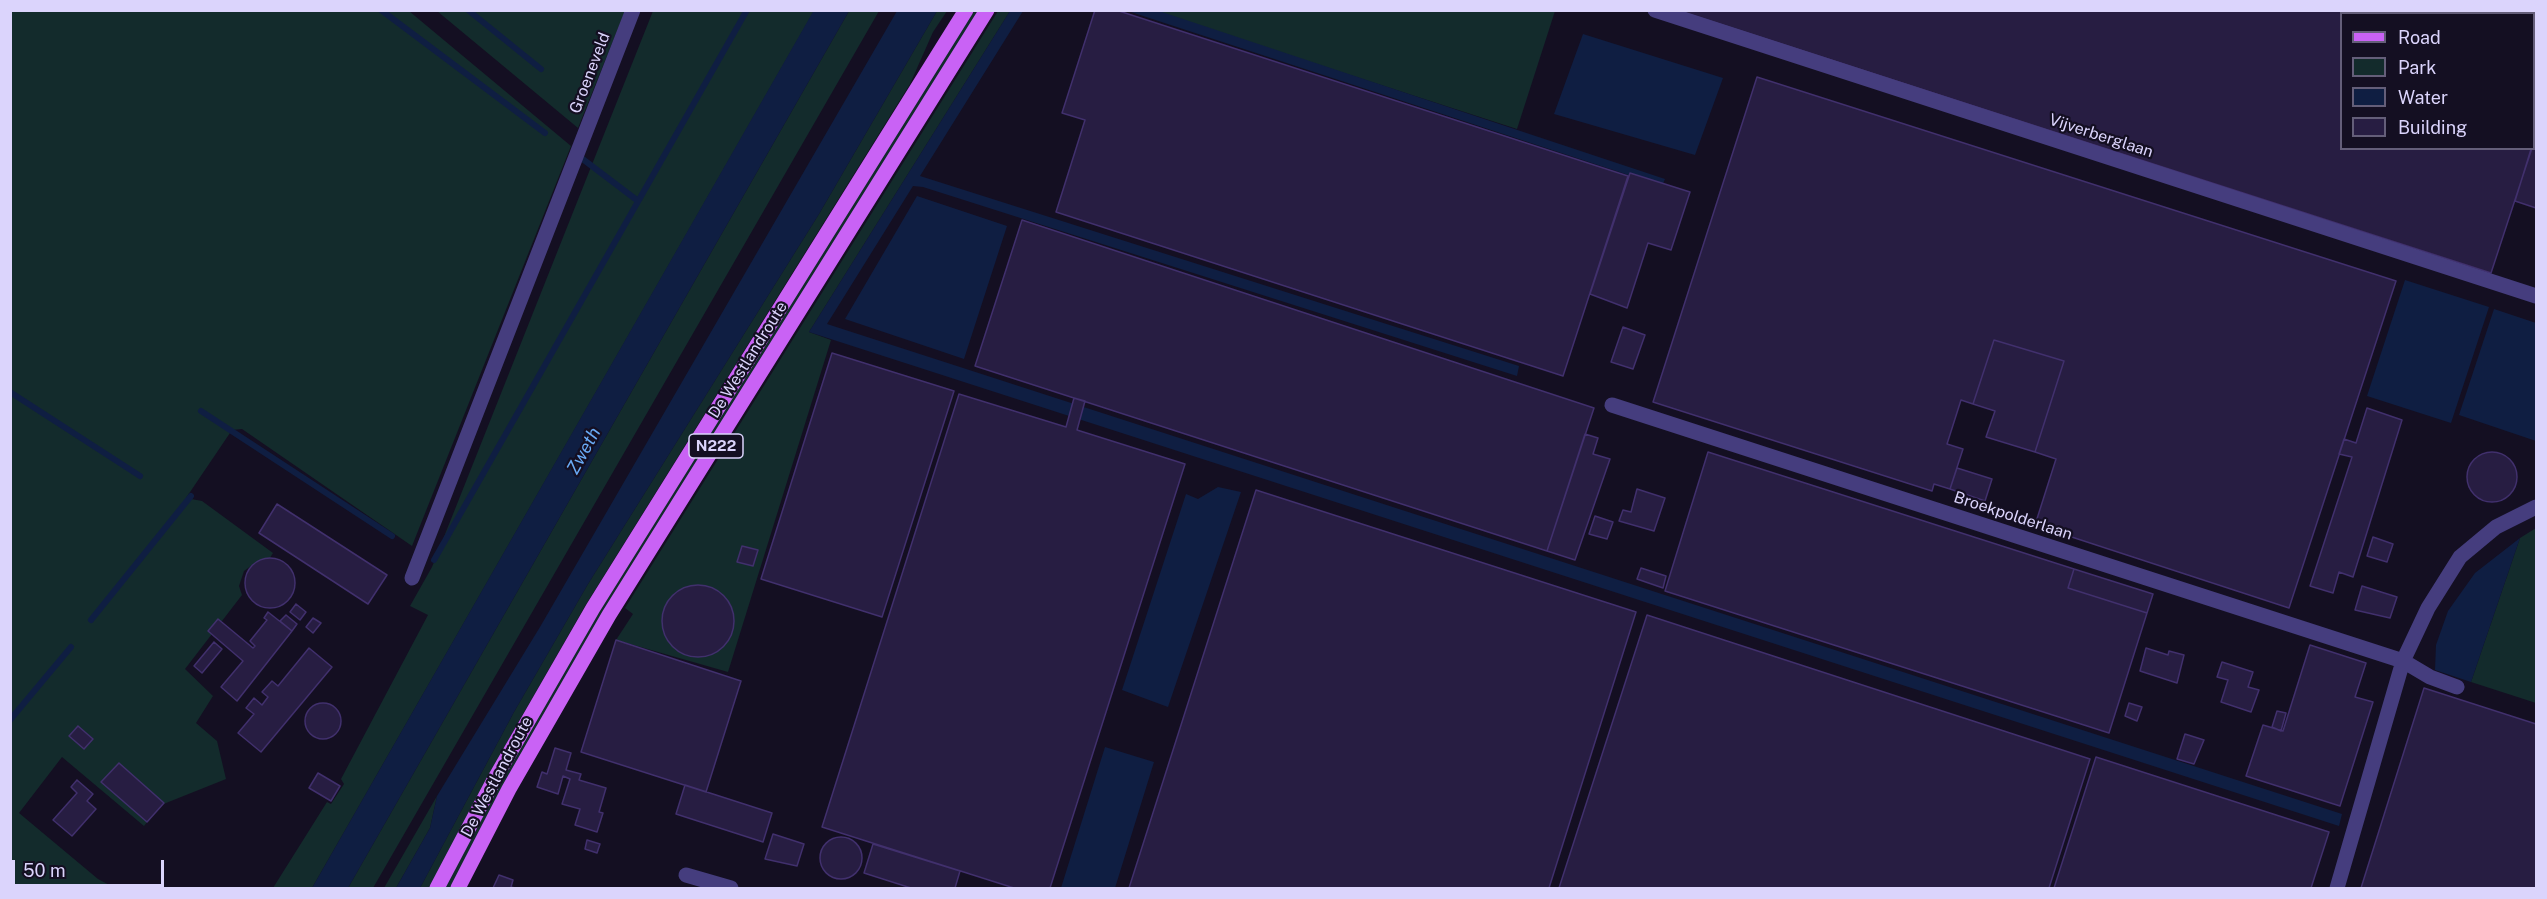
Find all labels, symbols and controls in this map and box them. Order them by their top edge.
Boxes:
legend [2340,12,2535,150]
text: Road [2398,27,2441,48]
street label: Groeneveld [566,30,614,116]
text: Park [2398,57,2436,78]
text: Water [2398,87,2448,108]
street label: Vijverberglaan [2046,110,2156,162]
text: Building [2398,117,2467,138]
street label: De Westlandroute [704,298,792,422]
water label: Zweth [562,424,606,478]
road number: N222 [689,434,743,458]
street label: Broekpolderlaan [1951,488,2075,544]
street label: De Westlandroute [457,713,537,841]
scale bar [15,848,166,886]
text: 50 m [23,860,66,881]

